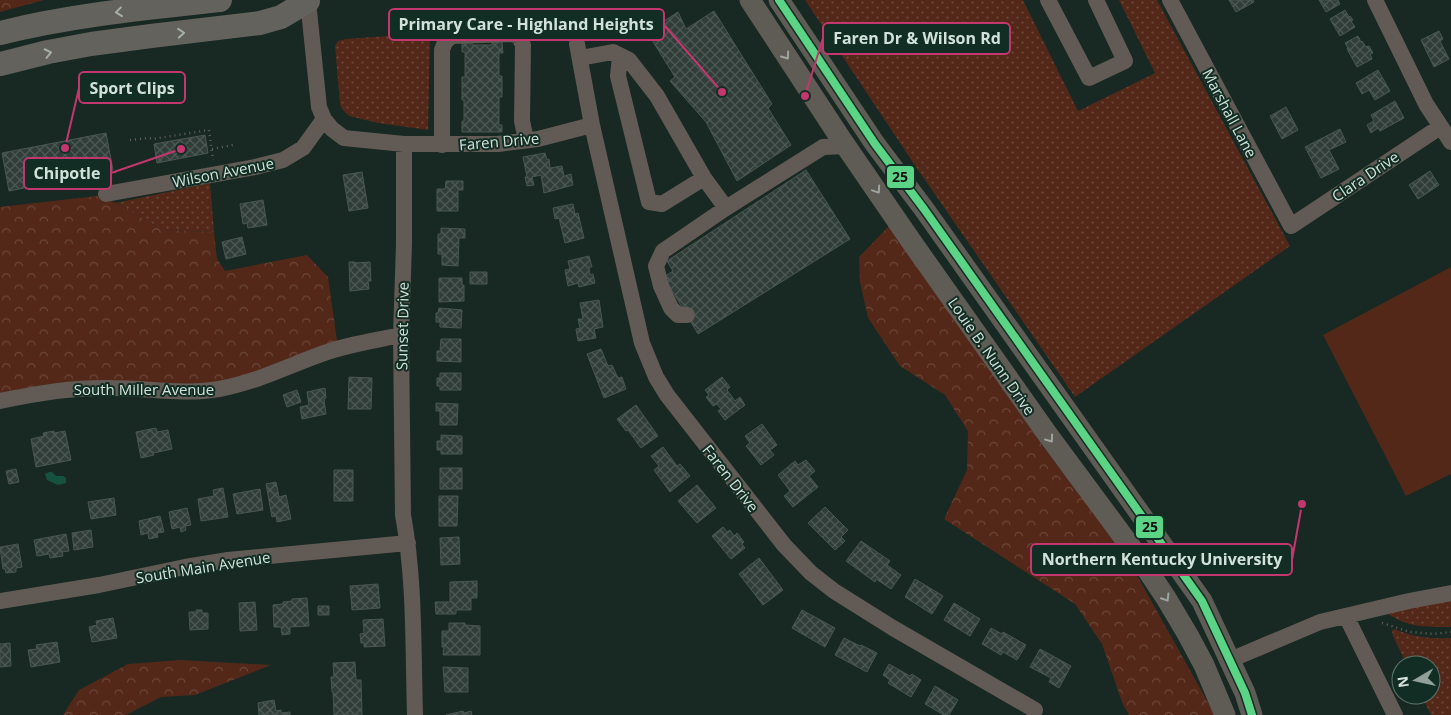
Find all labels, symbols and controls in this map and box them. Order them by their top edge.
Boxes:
one-way arrow [115,6,124,16]
callout: Primary Care - Highland Heights [389,9,664,40]
text: Primary Care - Highland Heights [398,13,654,35]
callout: Faren Dr & Wilson Rd [823,23,1010,54]
text: Faren Dr & Wilson Rd [833,27,1001,49]
one-way arrow [177,28,185,39]
one-way arrow [43,48,52,58]
one-way arrow [780,50,789,59]
street label: Marshall Lane [1198,65,1262,161]
callout: Sport Clips [79,72,185,103]
text: Sport Clips [89,77,175,99]
street label: Faren Drive [458,128,540,154]
street label: Clara Drive [1328,146,1402,206]
street label: Wilson Avenue [171,152,275,192]
callout: Chipotle [24,158,111,189]
text: Chipotle [34,162,100,184]
line badge: 25 [886,165,915,189]
text: 25 [892,167,908,186]
one-way arrow [871,184,880,194]
street label: Sunset Drive [391,282,413,370]
street label: Louie B. Nunn Drive [944,293,1040,419]
street label: South Miller Avenue [74,379,214,399]
one-way arrow [1044,433,1053,442]
street label: Faren Drive [698,440,764,516]
line badge: 25 [1135,515,1164,539]
text: 25 [1142,517,1158,536]
callout: Northern Kentucky University [1031,544,1292,575]
street label: South Main Avenue [134,546,272,588]
text: Northern Kentucky University [1042,548,1283,570]
one-way arrow [1159,593,1169,602]
north arrow [1391,655,1441,705]
text: N [1392,675,1413,689]

